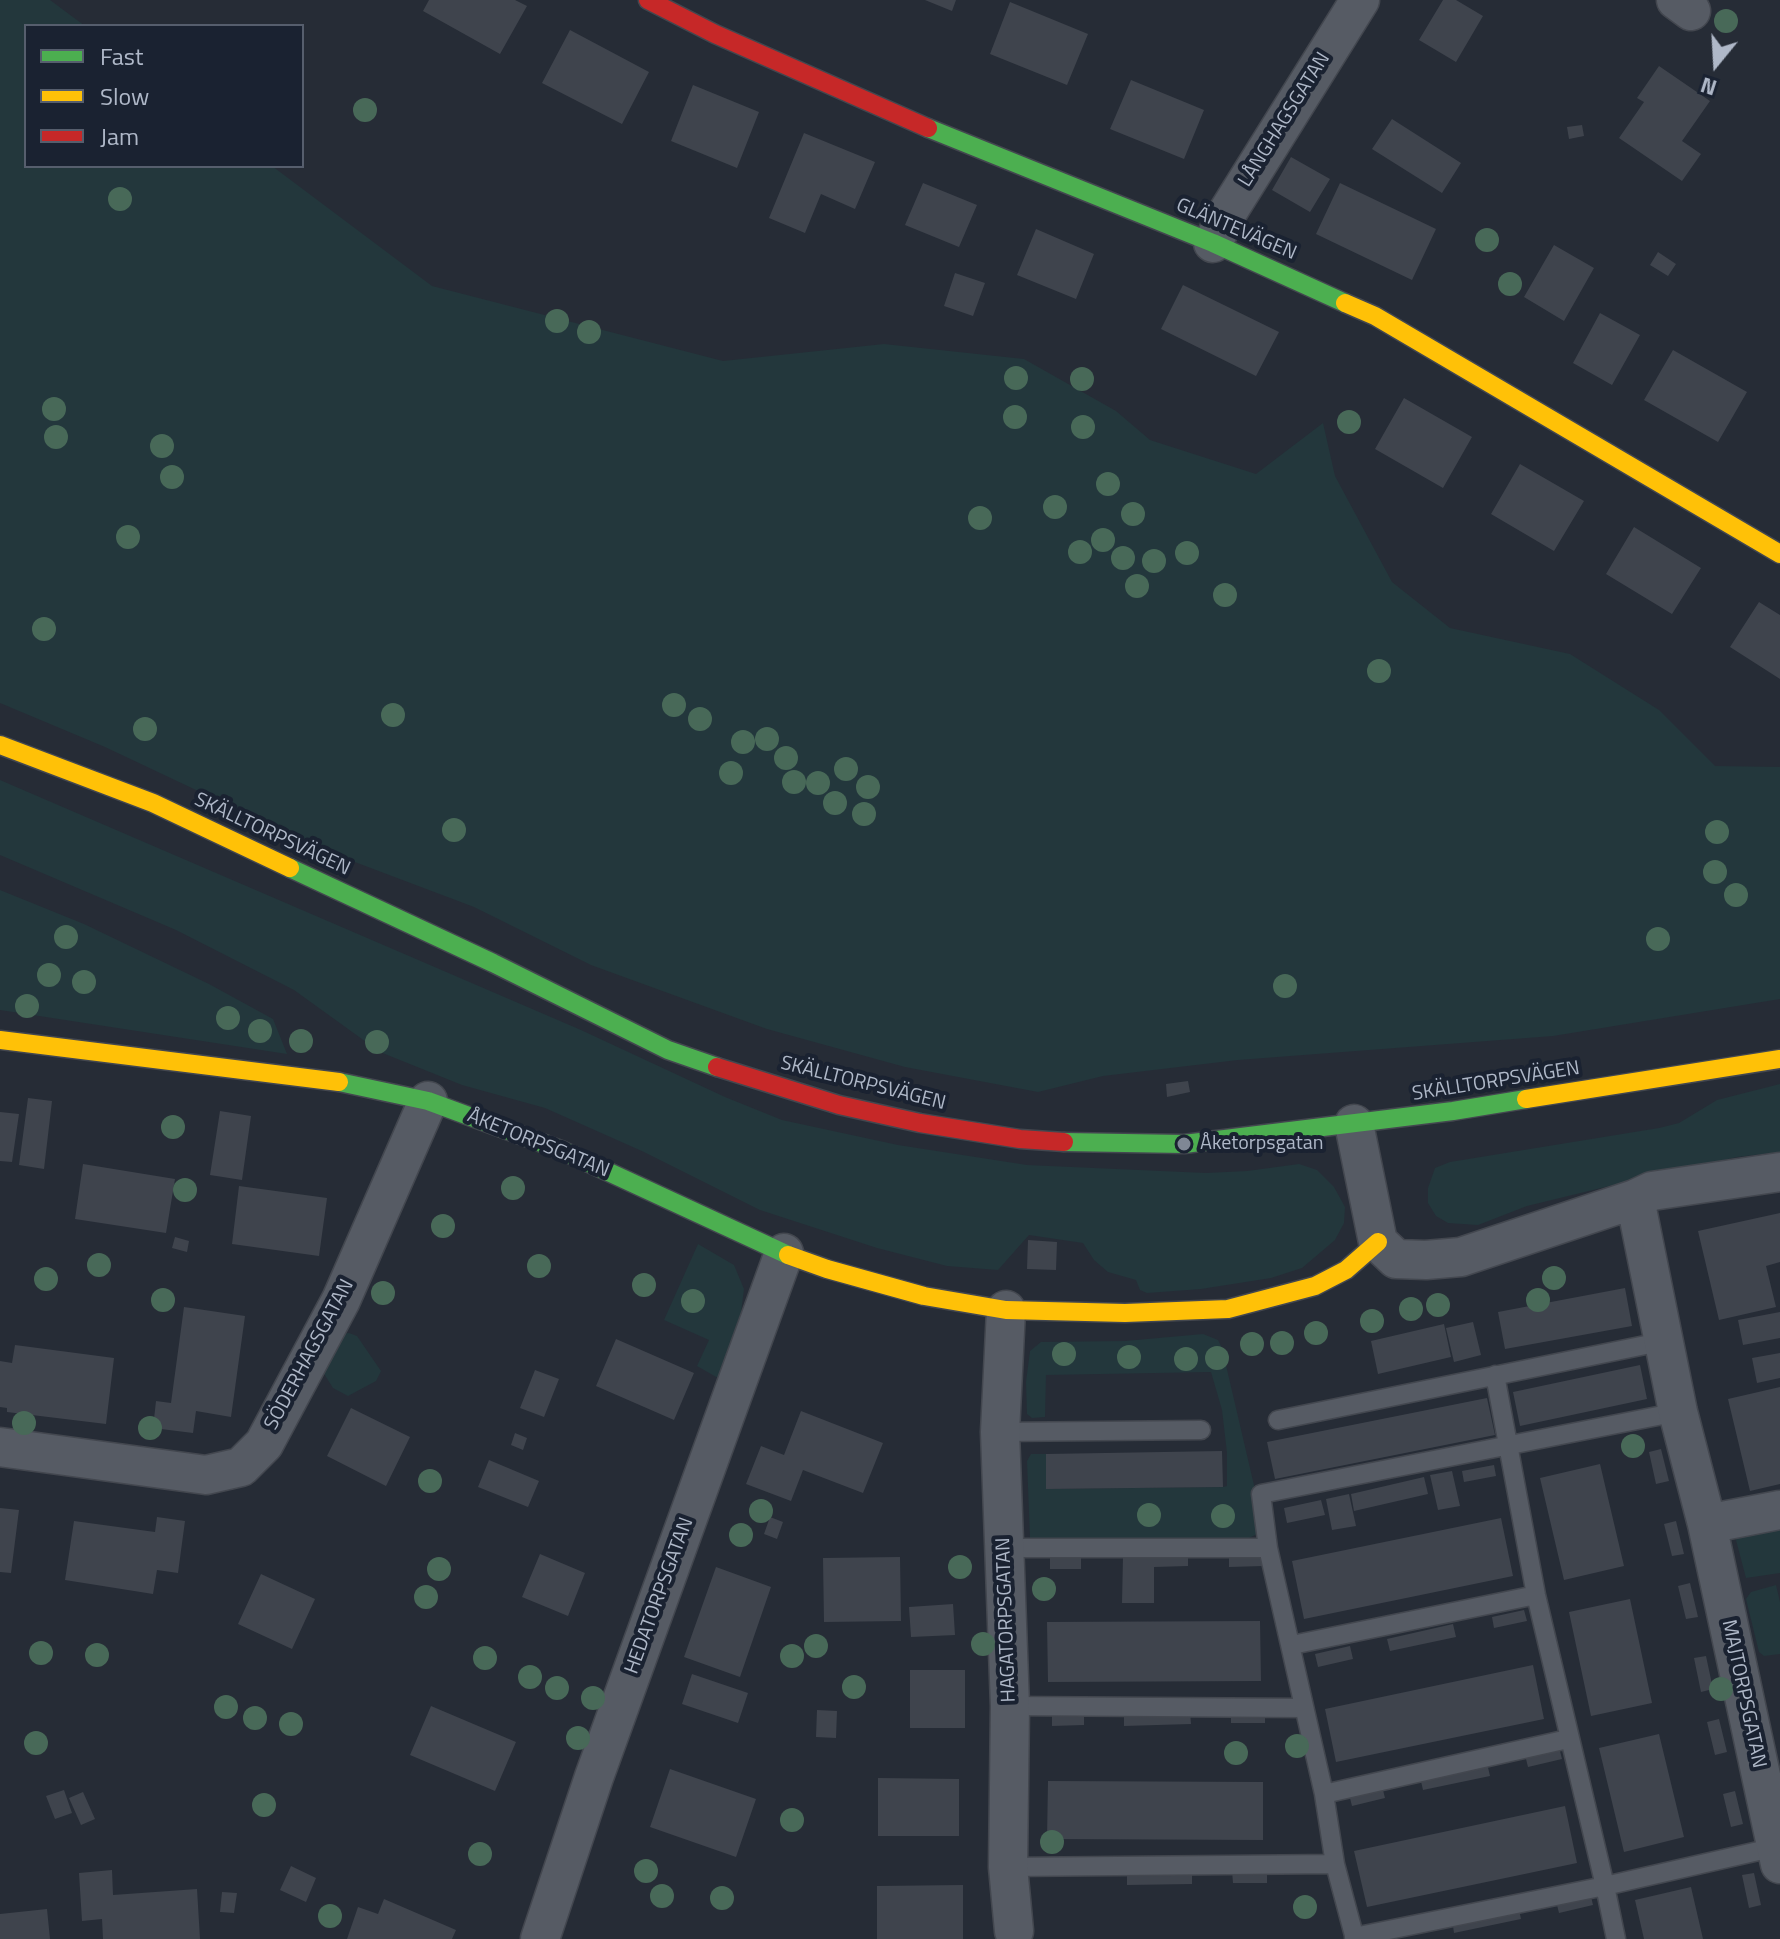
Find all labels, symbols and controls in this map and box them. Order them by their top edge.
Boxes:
legend [24,24,304,168]
north arrow [1676,24,1756,104]
text: Fast [100,38,143,74]
street label: LÅNGHAGSGATAN [1234,48,1336,192]
text: N [1696,68,1721,105]
text: Slow [100,78,149,114]
text: Jam [100,118,139,154]
street label: GLÄNTEVÄGEN [1172,194,1300,266]
street label: SKÄLLTORPSVÄGEN [190,788,354,882]
street label: SKÄLLTORPSVÄGEN [778,1052,948,1116]
street label: SKÄLLTORPSVÄGEN [1411,1057,1581,1107]
street label: ÅKETORPSGATAN [463,1105,613,1183]
place label: Åketorpsgatan [1200,1132,1324,1156]
marker: Åketorpsgatan [1175,1135,1193,1153]
street label: SÖDERHAGSGATAN [260,1276,360,1434]
street label: HEDATORPSGATAN [621,1514,699,1678]
street label: HAGATORPSGATAN [992,1537,1022,1703]
street label: MAJTORPSGATAN [1716,1618,1770,1770]

